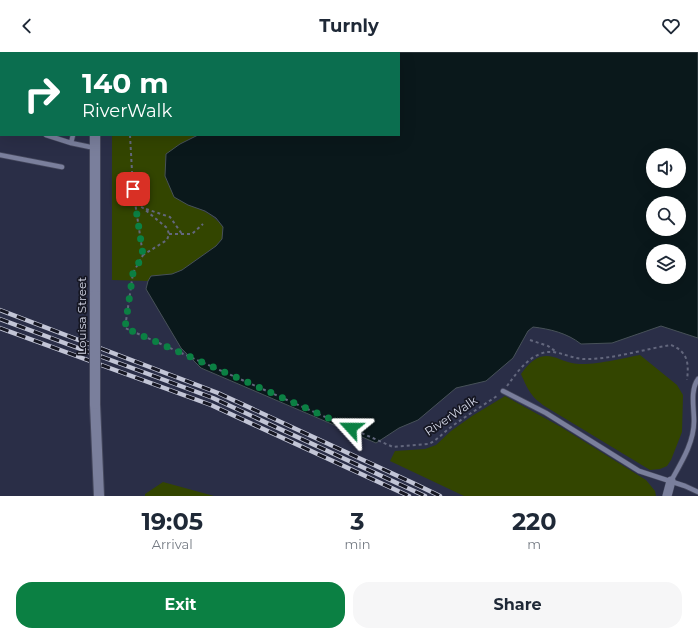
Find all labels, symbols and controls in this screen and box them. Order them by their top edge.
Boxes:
icon: back [16,15,38,37]
text: Turnly [319,15,379,37]
icon: heart [660,15,682,37]
text: 140 m [82,66,169,100]
icon: right [16,68,68,120]
text: RiverWalk [82,100,172,122]
map controls [646,148,686,284]
button: sound [646,148,686,188]
pin [116,172,150,206]
icon: arrive [122,178,144,200]
button: search [646,196,686,236]
button: layers [646,244,686,284]
street label: Louisa Street [74,277,89,355]
street label: RiverWalk [422,392,481,439]
position arrow [330,407,372,449]
text: 19:05 [141,507,203,536]
text: 3 [350,507,365,536]
text: 220 [512,507,557,536]
text: Arrival [152,536,193,552]
text: min [344,536,370,552]
text: m [527,536,541,552]
button: Exit [16,582,345,628]
button: Share [353,582,682,628]

